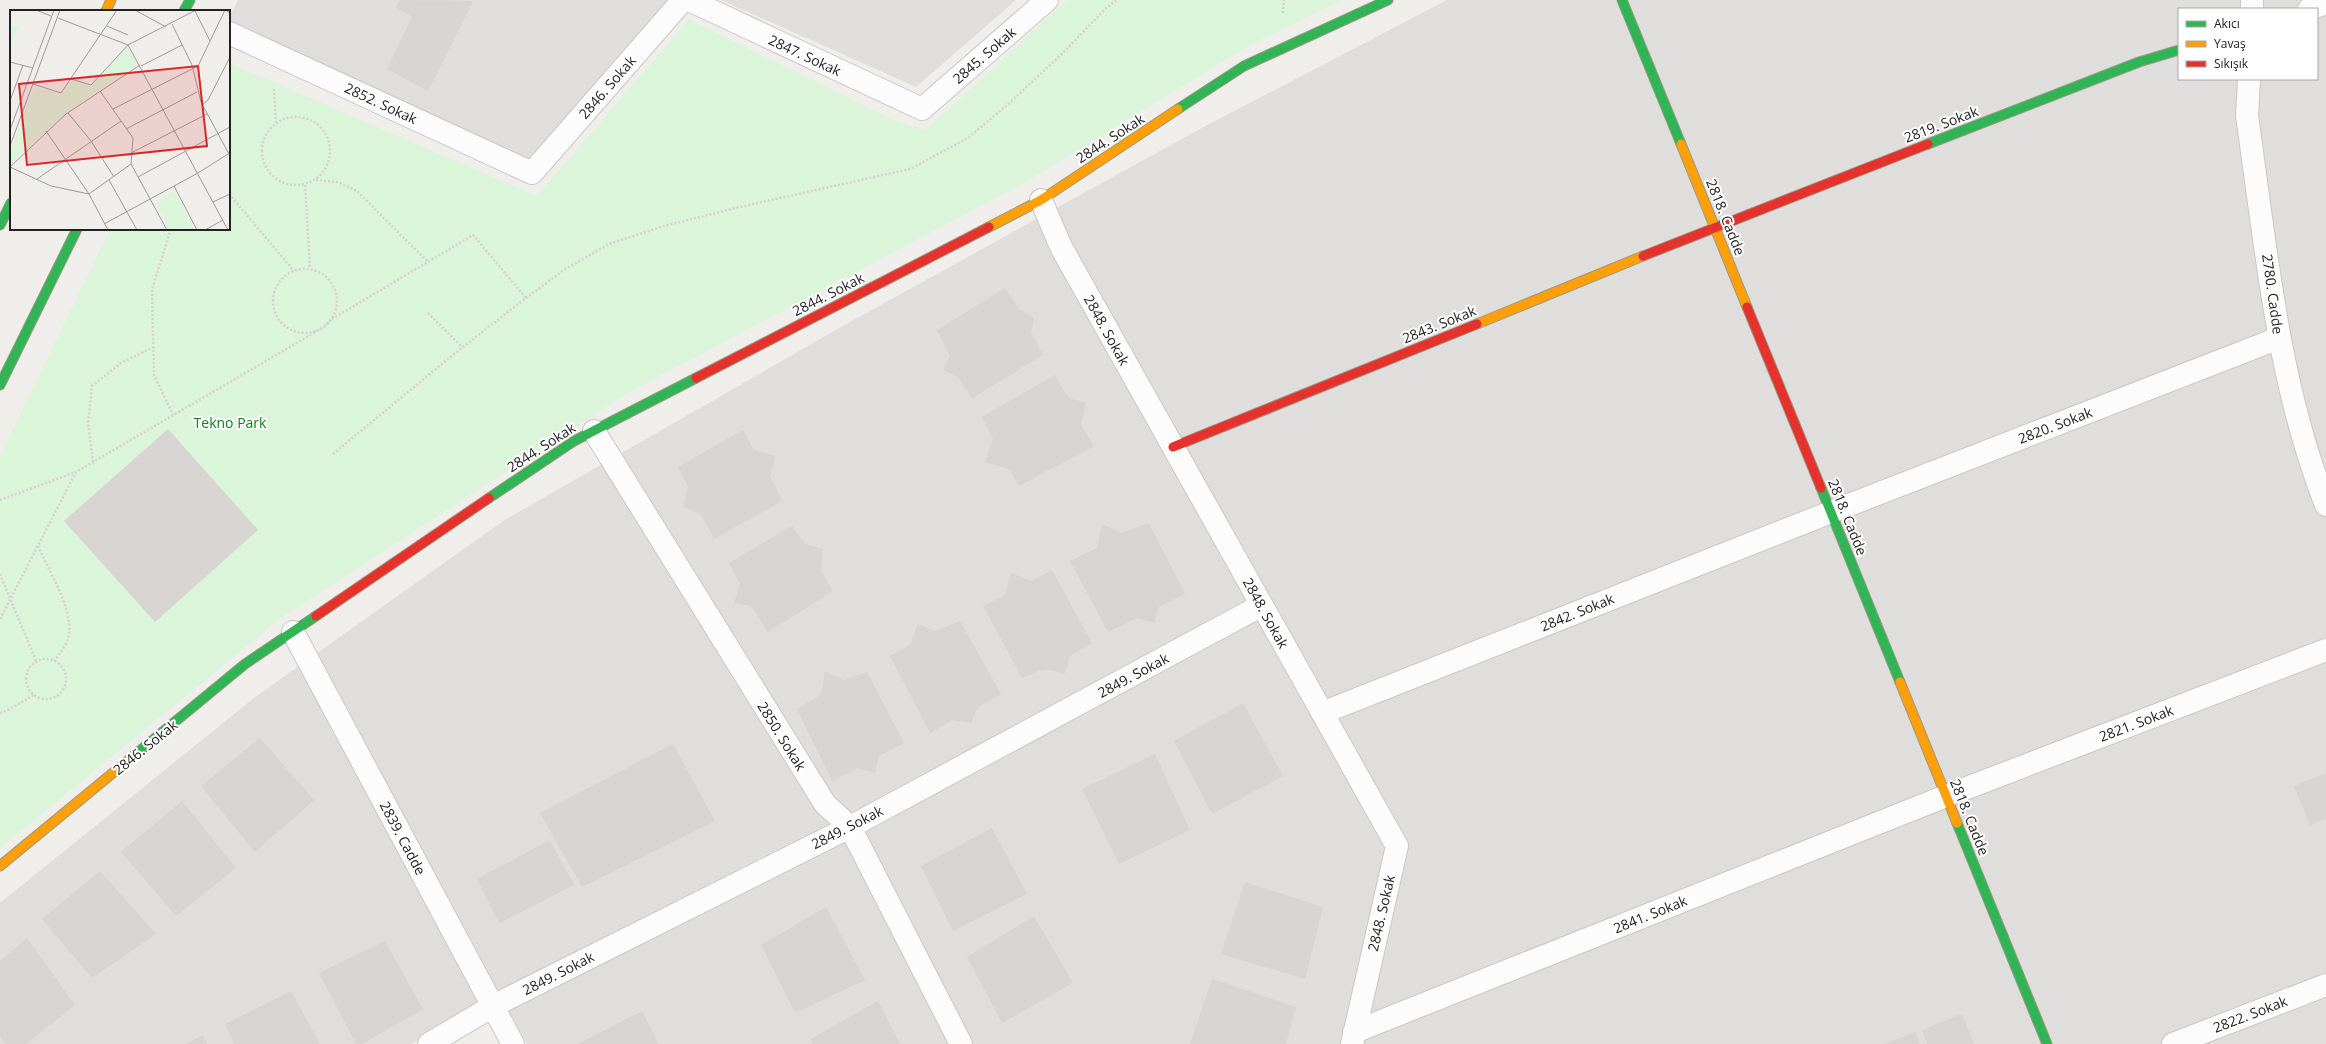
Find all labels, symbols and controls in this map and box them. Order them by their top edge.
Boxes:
legend [2178,8,2318,80]
inset map [10,10,230,230]
text: Akıcı [2214,15,2240,32]
street label: 2845. Sokak [948,22,1020,88]
street label: 2847. Sokak [766,30,845,80]
text: Yavaş [2214,35,2246,52]
street label: 2846. Sokak [574,51,640,123]
text: Sıkışık [2214,55,2249,72]
street label: 2852. Sokak [342,78,421,128]
street label: 2819. Sokak [1901,101,1981,147]
street label: 2844. Sokak [1072,108,1148,167]
street label: 2818. Cadde [1702,176,1750,258]
street label: 2780. Cadde [2258,253,2288,336]
street label: 2844. Sokak [789,268,868,320]
street label: 2848. Sokak [1080,291,1135,369]
street label: 2843. Sokak [1399,300,1479,347]
street label: 2820. Sokak [2015,402,2095,448]
park label: Tekno Park [194,413,267,432]
street label: 2844. Sokak [503,417,579,476]
street label: 2818. Cadde [1824,476,1872,558]
street label: 2848. Sokak [1239,574,1294,652]
street label: 2842. Sokak [1537,588,1617,635]
street label: 2849. Sokak [1094,648,1172,702]
street label: 2850. Sokak [753,698,811,775]
street label: 2821. Sokak [2096,700,2176,746]
street label: 2846. Sokak [109,715,182,779]
street label: 2818. Cadde [1946,776,1994,858]
street label: 2839. Cadde [376,798,430,878]
street label: 2849. Sokak [808,801,887,853]
street label: 2848. Sokak [1363,872,1399,953]
street label: 2841. Sokak [1610,890,1690,937]
street label: 2849. Sokak [519,947,598,999]
street label: 2822. Sokak [2210,991,2290,1037]

